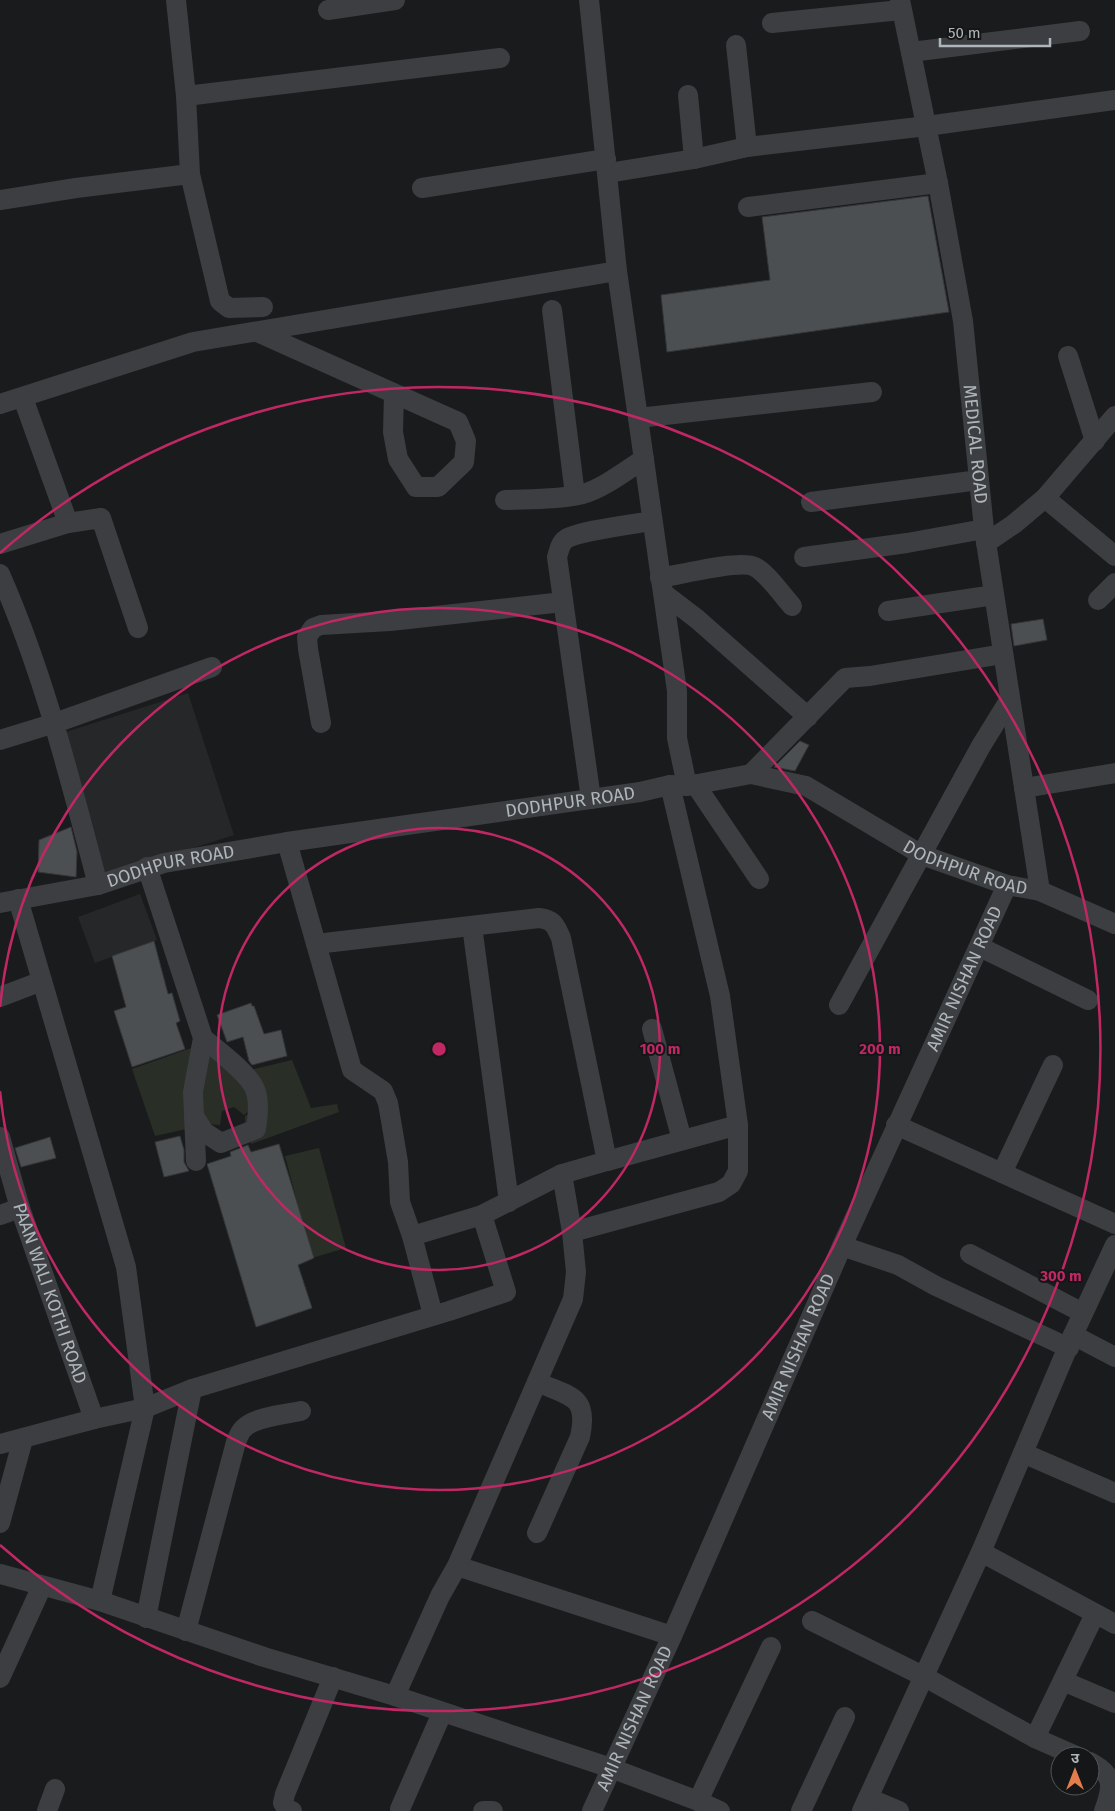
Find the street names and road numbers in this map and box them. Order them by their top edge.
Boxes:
street label: MEDICAL ROAD [958,384,992,505]
street label: DODHPUR ROAD [504,782,637,822]
street label: DODHPUR ROAD [899,835,1029,900]
street label: DODHPUR ROAD [104,840,236,892]
street label: AMIR NISHAN ROAD [922,902,1007,1055]
street label: PAAN WALI KOTHI ROAD [8,1200,92,1387]
street label: AMIR NISHAN ROAD [757,1270,840,1423]
street label: AMIR NISHAN ROAD [592,1642,677,1794]

